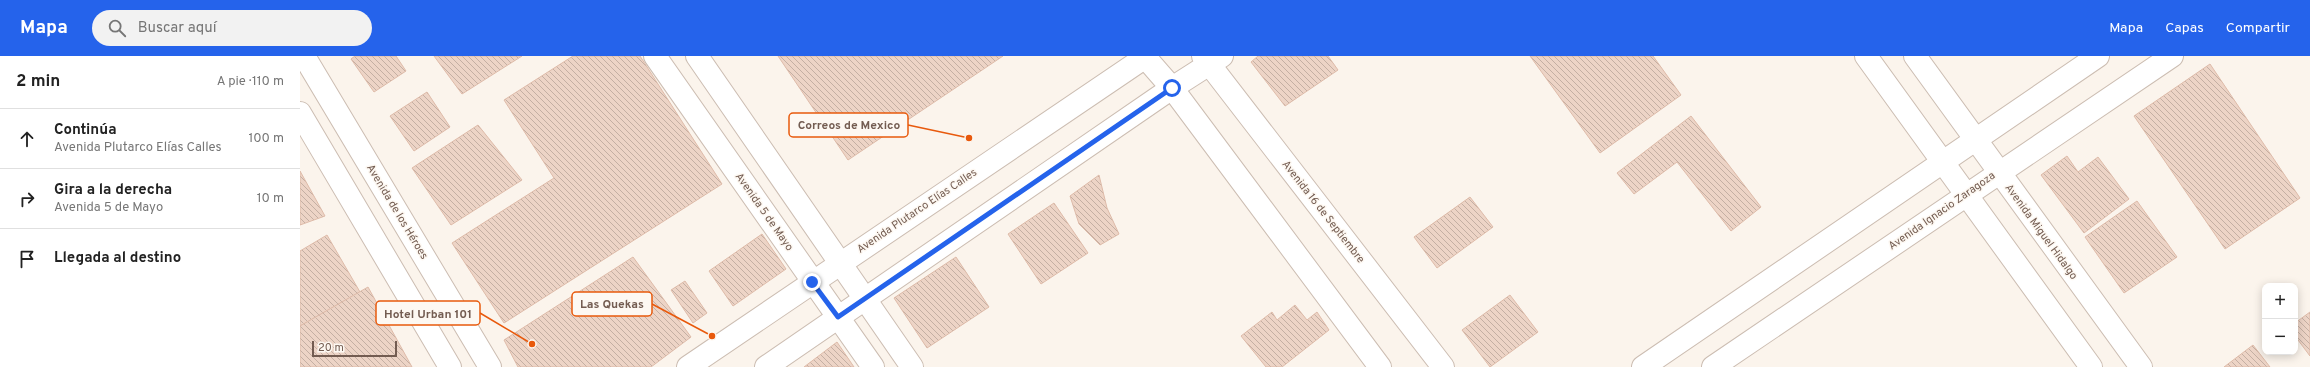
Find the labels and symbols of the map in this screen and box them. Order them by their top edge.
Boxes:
route start [1163,79,1181,97]
callout: Correos de Mexico [789,113,908,137]
text: Correos de Mexico [798,118,901,134]
street label: Avenida 16 de Septiembre [1278,158,1368,266]
street label: Avenida de los Héroes [363,162,431,262]
street label: Avenida Plutarco Elías Calles [854,166,980,256]
street label: Avenida Ignacio Zaragoza [1886,169,1998,253]
street label: Avenida 5 de Mayo [732,170,796,254]
street label: Avenida Miguel Hidalgo [2002,181,2080,283]
route end [803,273,821,291]
callout: Las Quekas [572,292,652,316]
text: Las Quekas [580,297,644,313]
callout: Hotel Urban 101 [376,301,480,325]
text: Hotel Urban 101 [384,307,472,323]
scale bar [312,339,397,358]

